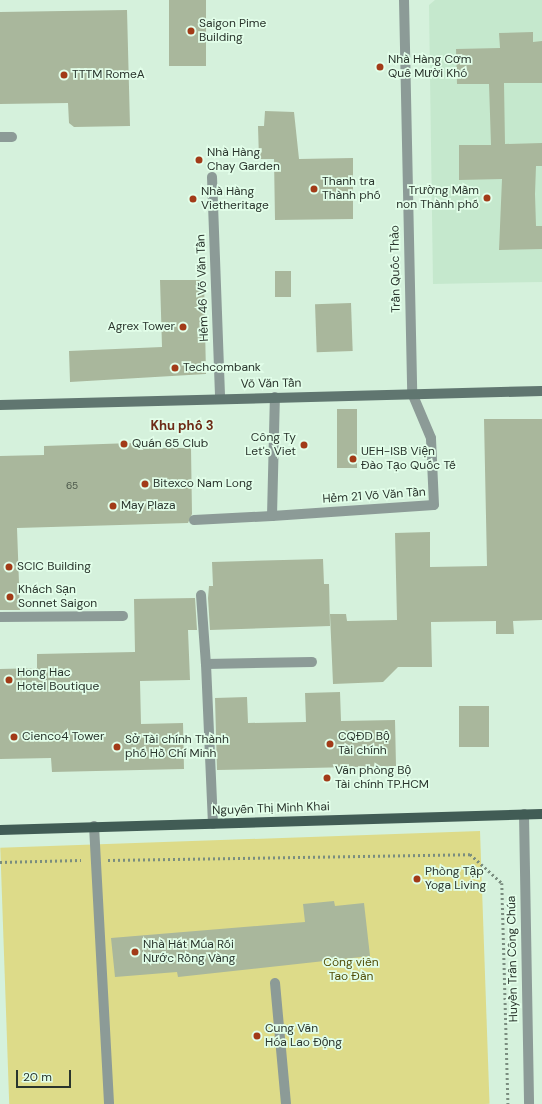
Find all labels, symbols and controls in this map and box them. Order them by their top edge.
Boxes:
place label: Saigon Pime Building [199,17,266,45]
marker: Saigon Pime Building [186,26,196,36]
place label: Nhà Hàng Cơm Quê Mười Khó [388,53,472,81]
marker: Nhà Hàng Cơm Quê Mười Khó [375,62,385,72]
place label: TTTM RomeA [72,68,145,82]
marker: TTTM RomeA [59,70,69,80]
place label: Nhà Hàng Chay Garden [207,146,280,174]
marker: Nhà Hàng Chay Garden [194,155,204,165]
place label: Thanh tra Thành phố [322,175,381,203]
marker: Thanh tra Thành phố [309,184,319,194]
place label: Trường Mầm non Thành phố [396,184,479,212]
place label: Nhà Hàng Vietheritage [201,185,269,213]
marker: Trường Mầm non Thành phố [482,193,492,203]
marker: Nhà Hàng Vietheritage [188,194,198,204]
street label: Trần Quốc Thảo [388,225,404,313]
street label: Hẻm 46 Võ Văn Tần [194,234,212,342]
place label: Agrex Tower [108,320,175,334]
marker: Agrex Tower [178,322,188,332]
place label: Techcombank [183,361,261,375]
marker: Techcombank [170,363,180,373]
street label: Võ Văn Tần [240,376,302,392]
district label: Khu phố 3 [151,418,213,434]
place label: Công Ty Let's Viet [245,431,296,459]
place label: Quán 65 Club [132,437,208,451]
marker: Quán 65 Club [119,439,129,449]
marker: Công Ty Let's Viet [299,440,309,450]
place label: UEH-ISB Viện Đào Tạo Quốc Tế [361,445,456,473]
marker: UEH-ISB Viện Đào Tạo Quốc Tế [348,454,358,464]
place label: Bitexco Nam Long [153,477,253,491]
marker: Bitexco Nam Long [140,479,150,489]
house number: 65 [66,480,78,492]
street label: Hẻm 21 Võ Văn Tần [322,485,426,507]
place label: May Plaza [121,499,175,513]
marker: May Plaza [108,501,118,511]
place label: SCIC Building [17,560,91,574]
marker: SCIC Building [4,562,14,572]
place label: Khách Sạn Sonnet Saigon [18,583,97,611]
marker: Khách Sạn Sonnet Saigon [5,592,15,602]
place label: Hong Hac Hotel Boutique [17,666,99,694]
marker: Hong Hac Hotel Boutique [4,675,14,685]
place label: Cienco4 Tower [22,730,104,744]
place label: CQĐD Bộ Tài chính [338,730,390,758]
marker: Cienco4 Tower [9,732,19,742]
place label: Sở Tài chính Thành phố Hồ Chí Minh [125,733,229,761]
marker: CQĐD Bộ Tài chính [325,739,335,749]
marker: Sở Tài chính Thành phố Hồ Chí Minh [112,742,122,752]
place label: Văn phòng Bộ Tài chính TP.HCM [335,764,429,792]
marker: Văn phòng Bộ Tài chính TP.HCM [322,773,332,783]
street label: Nguyễn Thị Minh Khai [212,800,330,818]
place label: Phòng Tập Yoga Living [425,865,486,893]
marker: Phòng Tập Yoga Living [412,874,422,884]
street label: Huyền Trân Công Chúa [505,896,521,1022]
place label: Nhà Hát Múa Rối Nước Rồng Vàng [143,938,235,966]
marker: Nhà Hát Múa Rối Nước Rồng Vàng [130,947,140,957]
park label: Công viên Tao Đàn [323,956,379,984]
place label: Cung Văn Hóa Lao Động [265,1022,342,1050]
marker: Cung Văn Hóa Lao Động [252,1031,262,1041]
scale bar [18,1062,73,1088]
text: 20 m [23,1069,52,1085]

